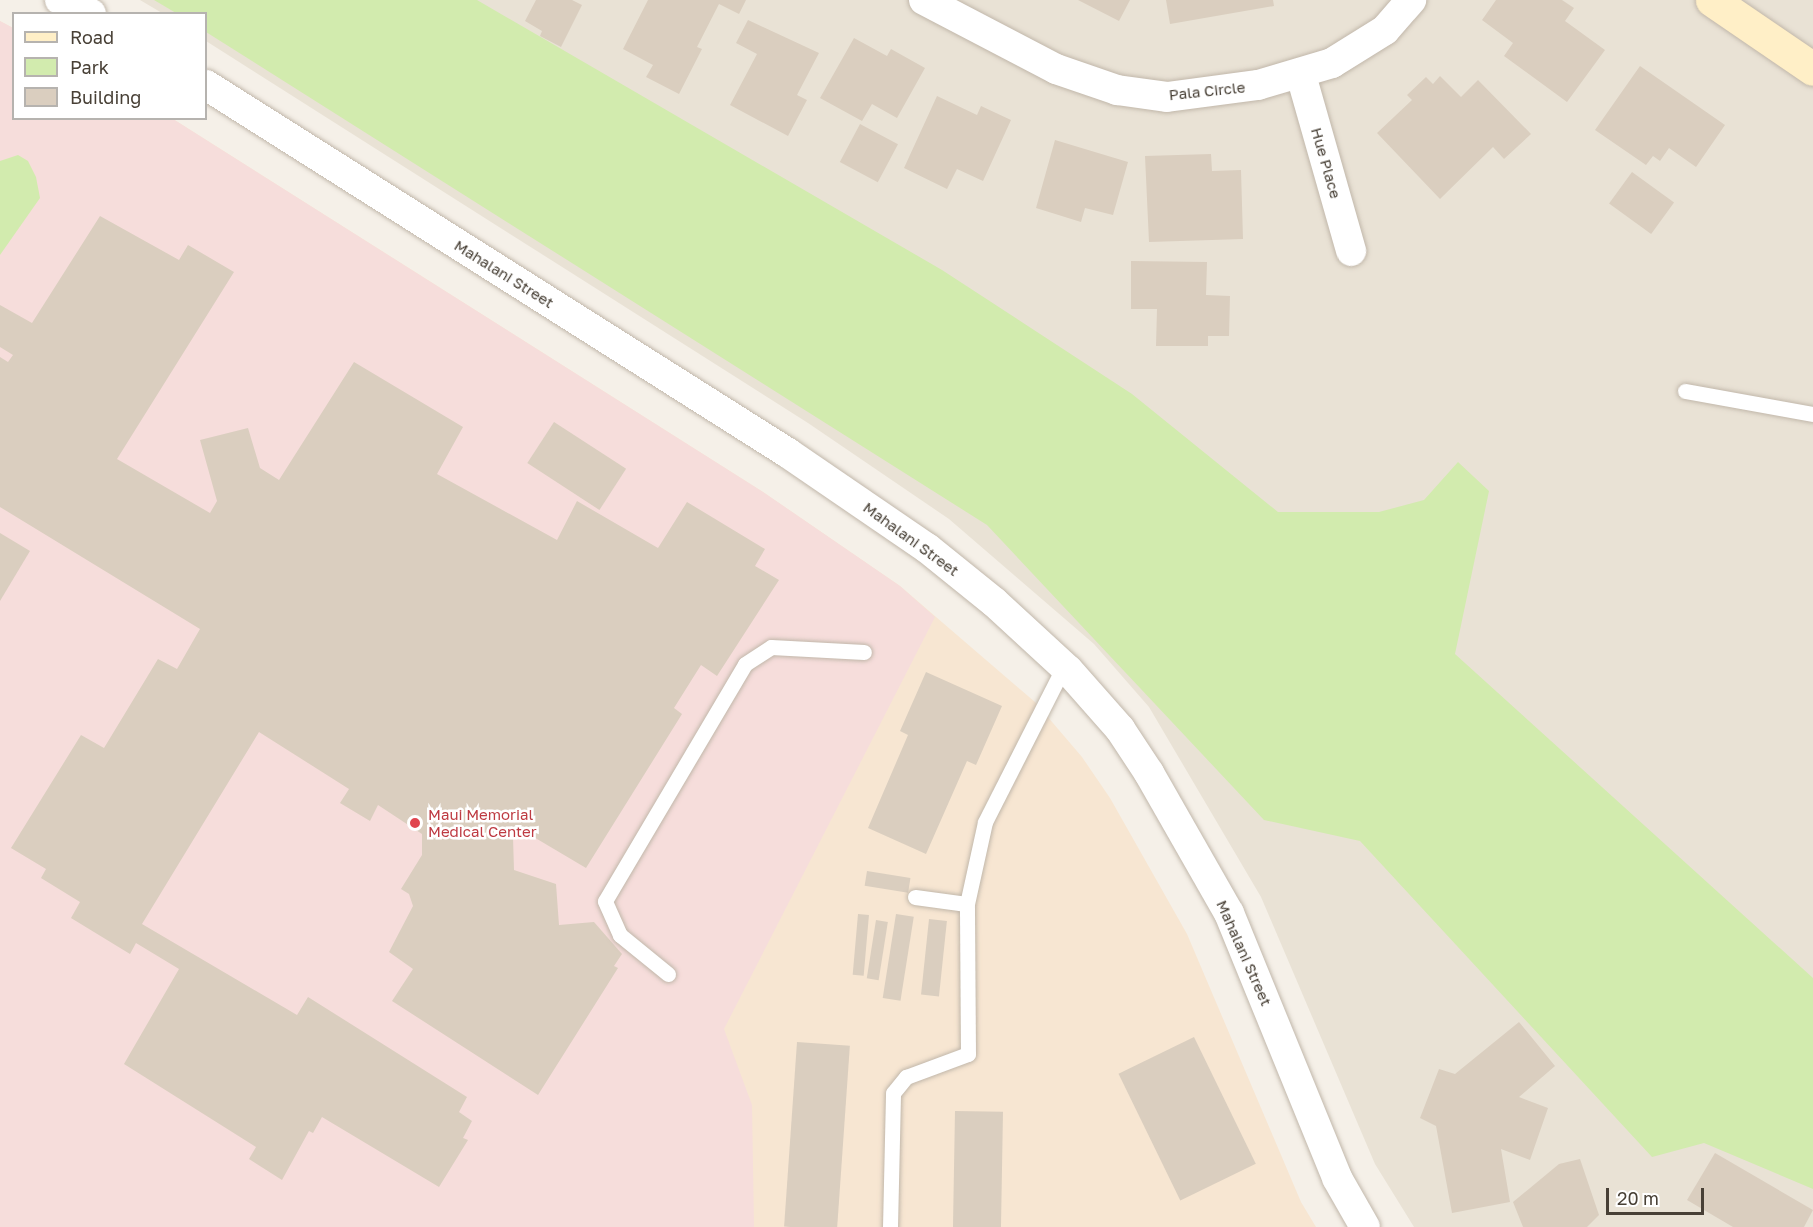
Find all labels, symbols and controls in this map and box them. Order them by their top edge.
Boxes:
legend [12,12,207,120]
text: Road [70,26,114,48]
text: Park [70,56,109,78]
street label: Pala Circle [1168,78,1246,104]
text: Building [70,86,141,108]
street label: Hue Place [1307,125,1345,201]
street label: Mahalani Street [451,236,557,312]
street label: Mahalani Street [860,498,962,580]
place label: Maui Memorial Medical Center [428,805,537,840]
marker: Maui Memorial Medical Center [406,814,424,832]
street label: Mahalani Street [1213,897,1275,1009]
scale bar [1609,1176,1706,1214]
text: 20 m [1617,1187,1659,1209]

